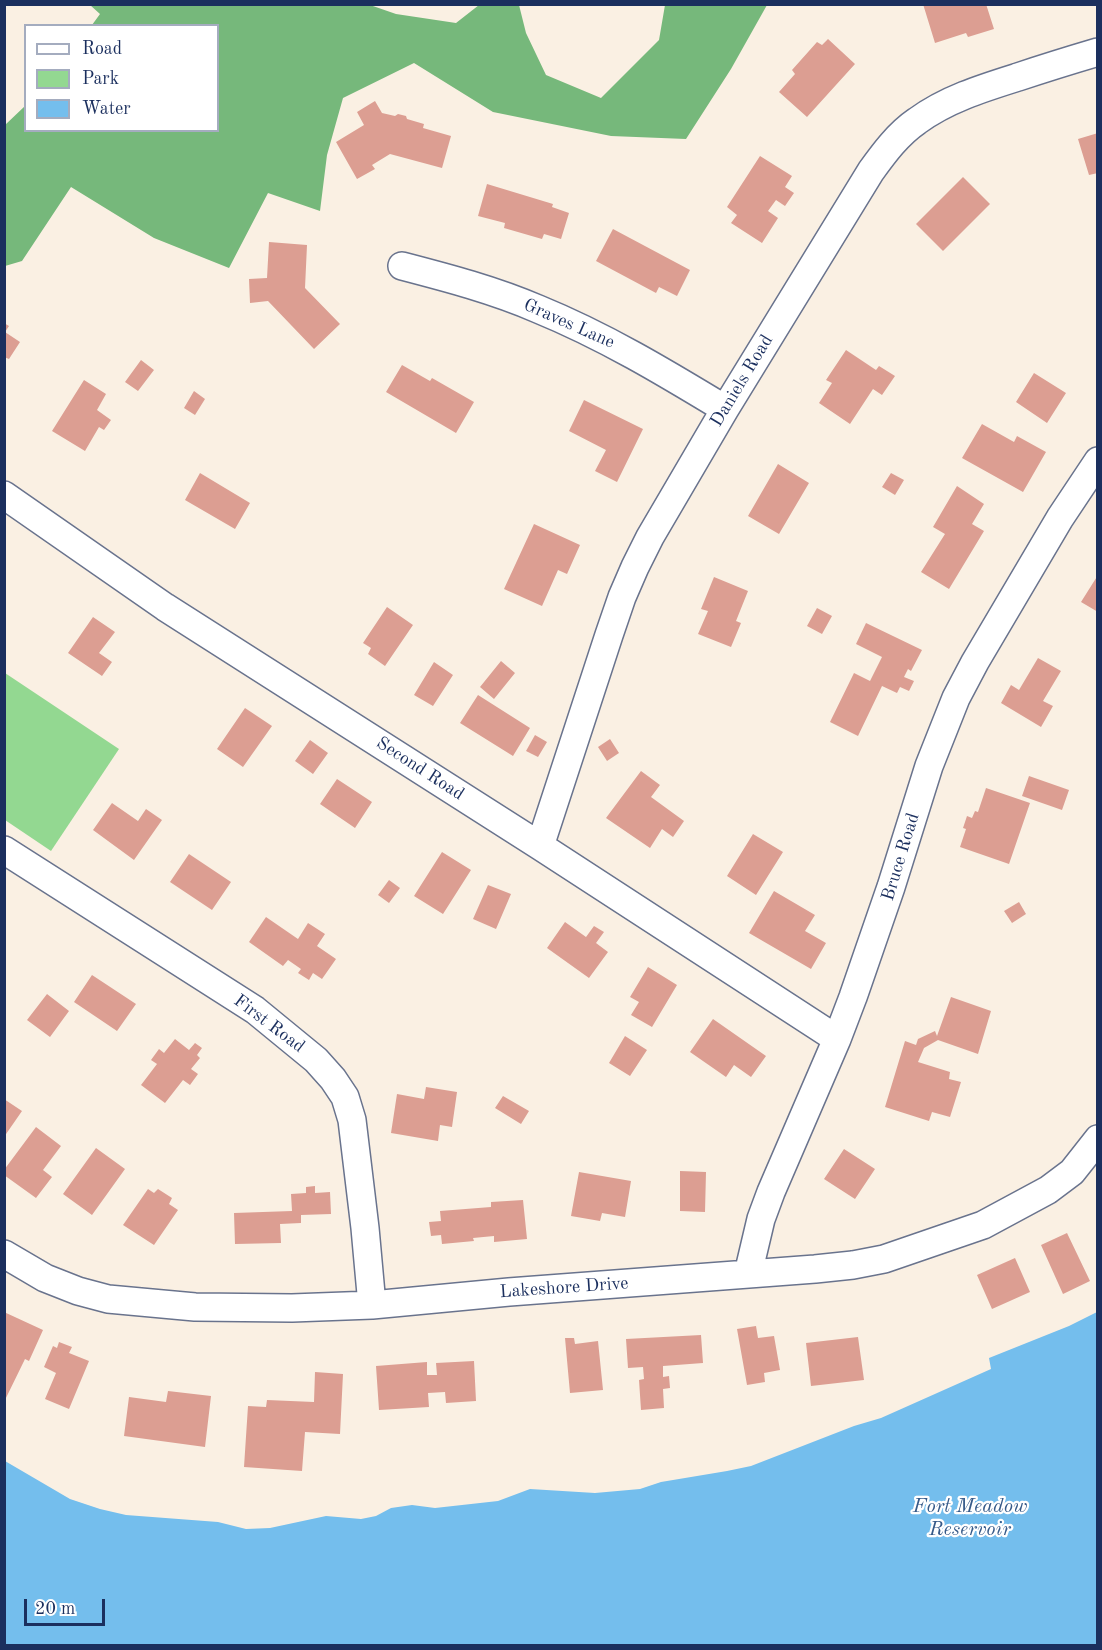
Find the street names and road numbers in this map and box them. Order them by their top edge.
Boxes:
street label: Graves Lane [520,294,618,354]
street label: Daniels Road [706,331,778,431]
street label: Second Road [372,733,468,805]
street label: Bruce Road [877,810,925,904]
street label: First Road [229,990,309,1058]
street label: Lakeshore Drive [499,1273,629,1303]

